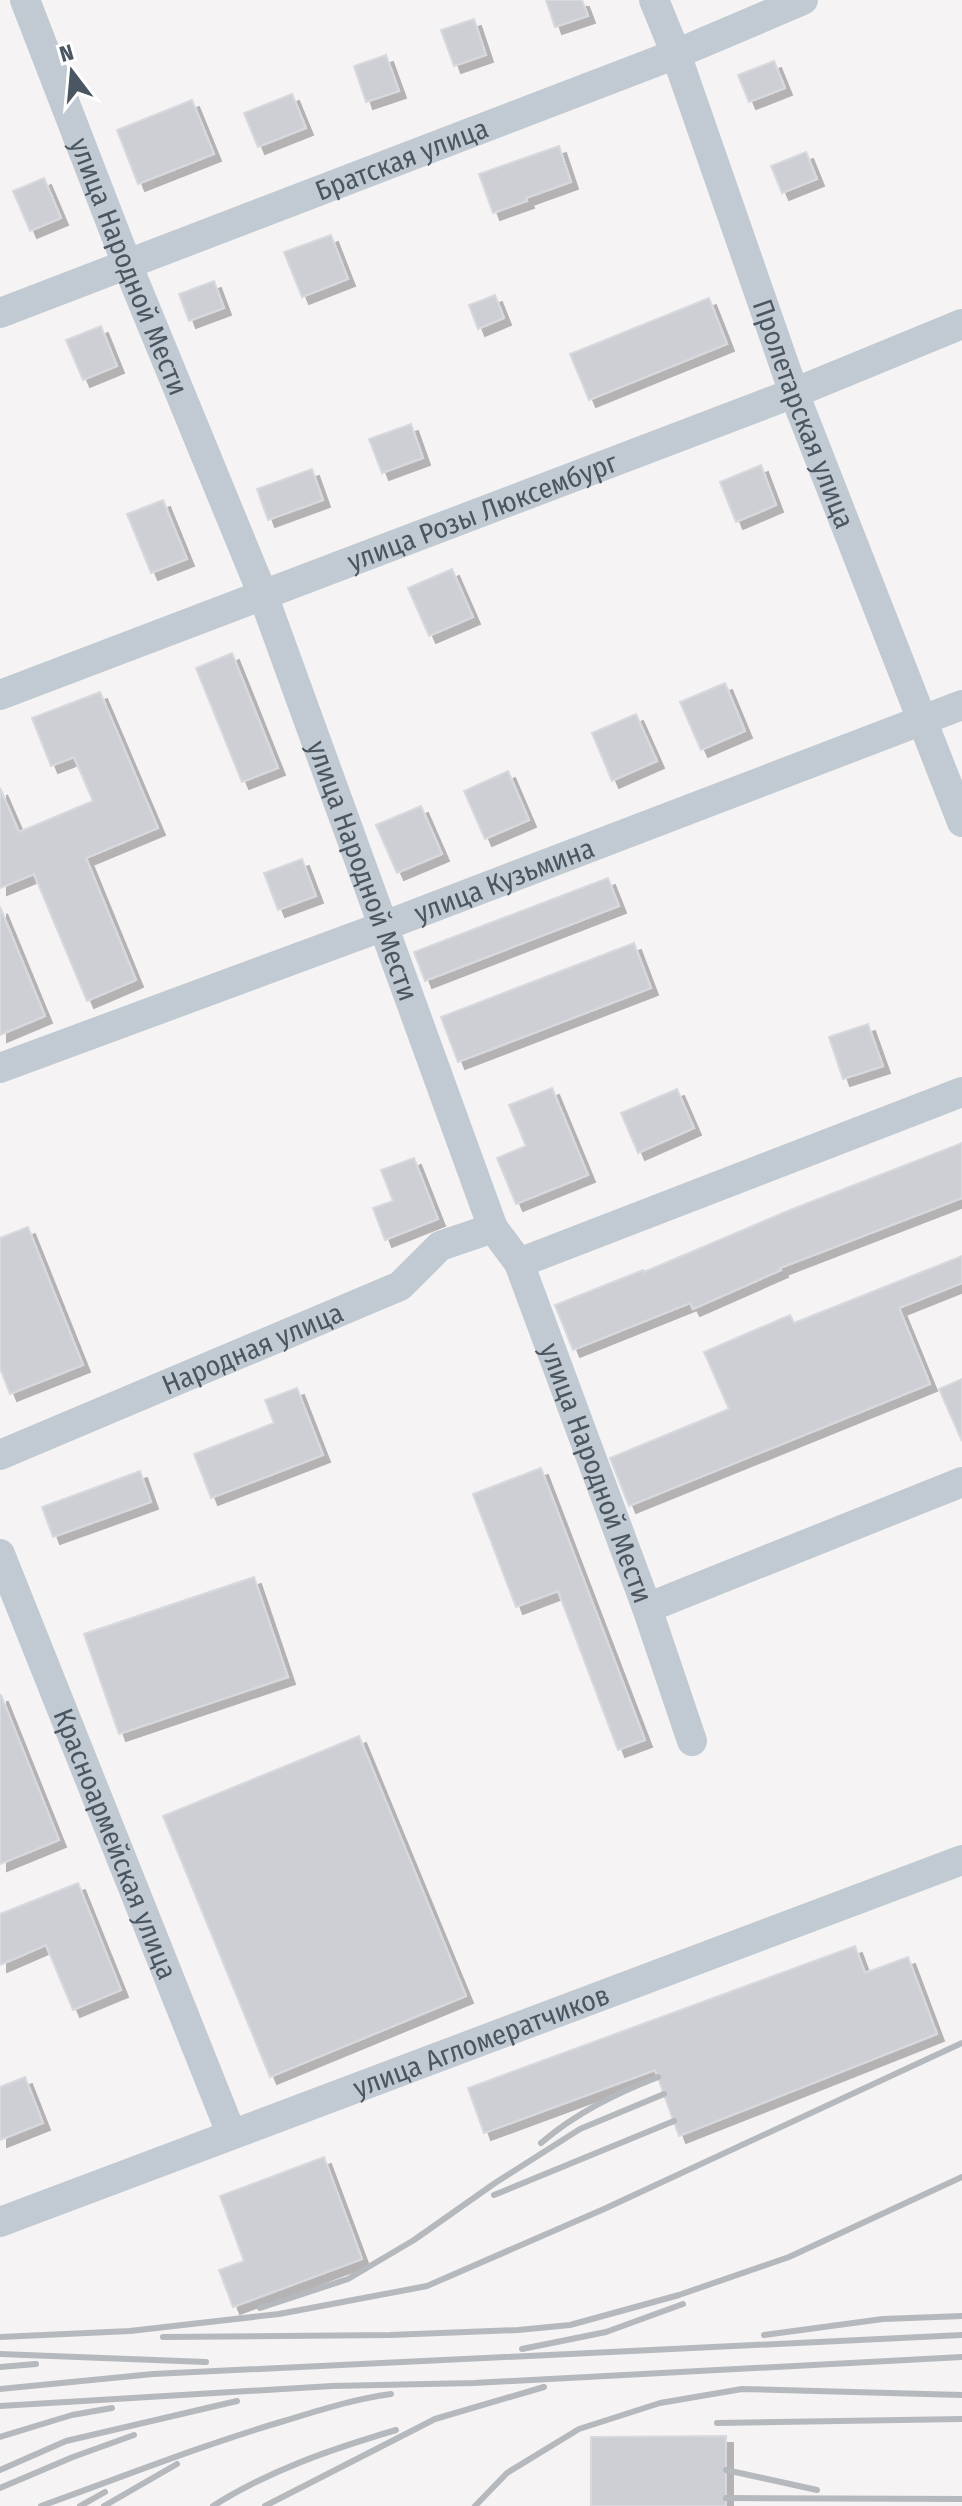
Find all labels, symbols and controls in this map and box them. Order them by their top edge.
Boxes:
north arrow [32,32,112,112]
text: N [57,38,77,68]
street label: Братская улица [311,112,493,208]
street label: улица Народной Мести [63,133,195,400]
street label: Пролетарская улица [746,295,861,533]
street label: улица Розы Люксембург [343,446,622,578]
street label: улица Народной Мести [300,736,425,1005]
street label: улица Кузьмина [410,831,599,930]
street label: Народная улица [157,1296,348,1402]
street label: улица Народной Мести [533,1339,660,1608]
street label: Красноармейская улица [46,1704,184,1984]
street label: улица Агломератчиков [349,1978,614,2105]

